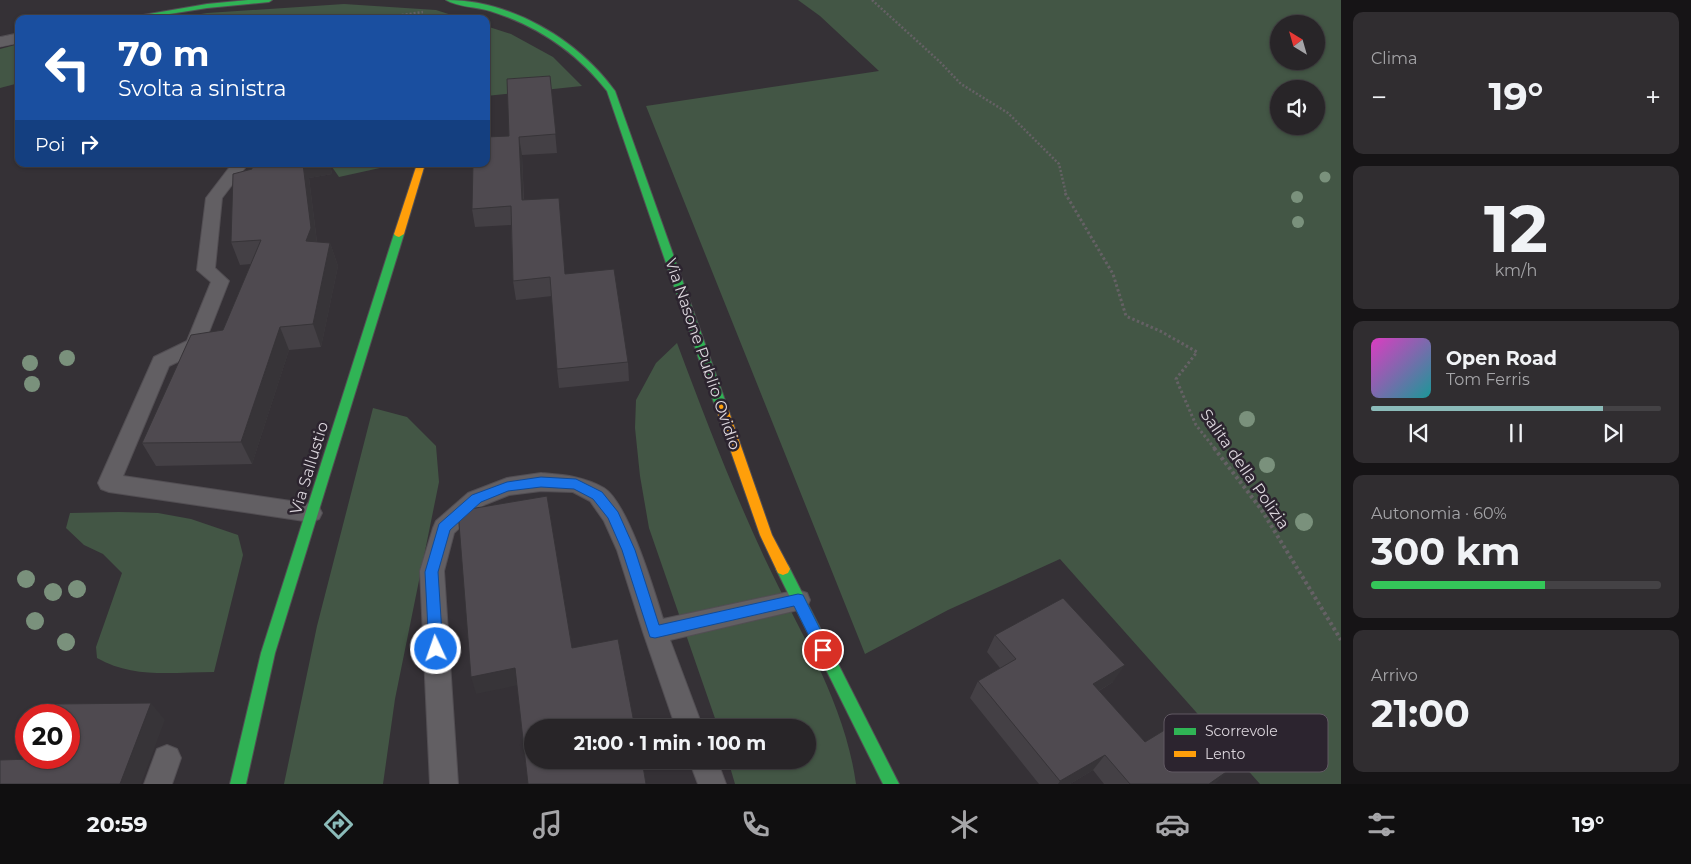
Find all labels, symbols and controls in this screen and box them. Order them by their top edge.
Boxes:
north arrow [1270,15,1325,70]
map controls [1270,15,1325,135]
text: 70 m [118,32,209,75]
icon: left [35,35,100,100]
text: Clima [1371,49,1417,68]
text: 19° [1489,73,1544,120]
text: Svolta a sinistra [118,75,286,102]
button: sound [1270,80,1325,135]
text: − [1371,80,1387,114]
text: + [1645,80,1661,114]
icon: right [75,130,103,158]
text: Poi [35,133,65,156]
text: 12 [1484,189,1548,268]
street label: Via Nasone Publio Ovidio [661,256,745,452]
text: km/h [1495,261,1537,280]
text: Open Road [1446,347,1557,370]
text: Tom Ferris [1446,370,1530,389]
street label: Salita della Polizia [1196,405,1294,533]
street label: Via Sallustio [286,419,332,517]
icon: previous [1405,419,1433,447]
icon: pause [1502,419,1530,447]
icon: next [1599,419,1627,447]
text: Autonomia · 60% [1371,504,1507,523]
text: 300 km [1371,528,1520,575]
position arrow [409,622,461,674]
pin [802,629,844,671]
icon: arrive [809,636,837,664]
text: Arrivo [1371,666,1418,685]
text: 21:00 [1371,690,1470,737]
speed limit sign: 20 [15,704,80,769]
legend [1164,714,1328,772]
text: Scorrevole [1205,722,1278,740]
text: 21:00 · 1 min · 100 m [574,732,766,755]
text: Lento [1205,745,1245,763]
icon: directions [321,807,356,842]
icon: music [530,807,565,842]
icon: phone [738,807,773,842]
icon: climate [947,807,982,842]
icon: car [1155,807,1190,842]
icon: filters [1364,807,1399,842]
text: 20:59 [87,811,148,838]
text: 19° [1572,811,1604,838]

